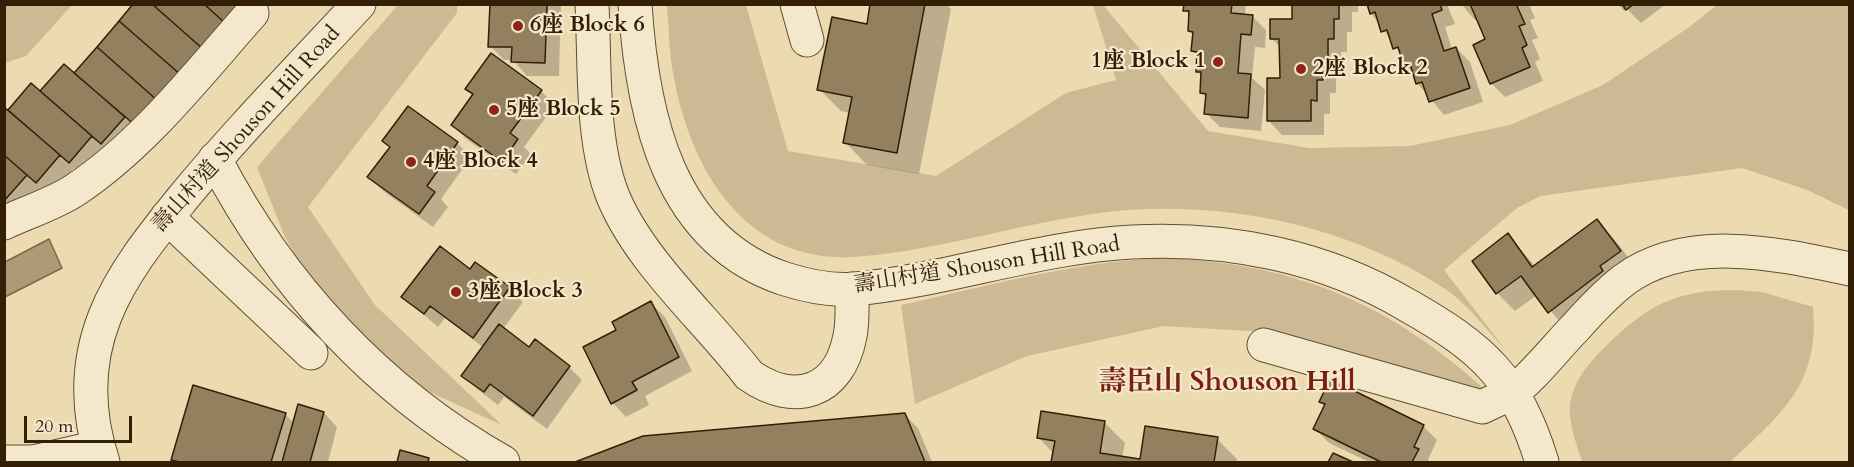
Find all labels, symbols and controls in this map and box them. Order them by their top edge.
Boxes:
place label: 6座 Block 6 [530,13,645,39]
marker: 6座 Block 6 [511,19,525,33]
street label: 壽山村道 Shouson Hill Road [147,21,347,239]
place label: 1座 Block 1 [1091,49,1206,75]
marker: 1座 Block 1 [1211,55,1225,69]
place label: 2座 Block 2 [1313,56,1428,82]
marker: 2座 Block 2 [1294,62,1308,76]
place label: 5座 Block 5 [506,97,621,123]
marker: 5座 Block 5 [487,103,501,117]
place label: 4座 Block 4 [423,149,538,175]
marker: 4座 Block 4 [404,155,418,169]
street label: 壽山村道 Shouson Hill Road [852,232,1122,300]
place label: 3座 Block 3 [468,279,583,305]
marker: 3座 Block 3 [449,285,463,299]
district label: 壽臣山 Shouson Hill [1098,367,1356,401]
scale bar [27,404,135,442]
text: 20 m [35,414,74,439]

